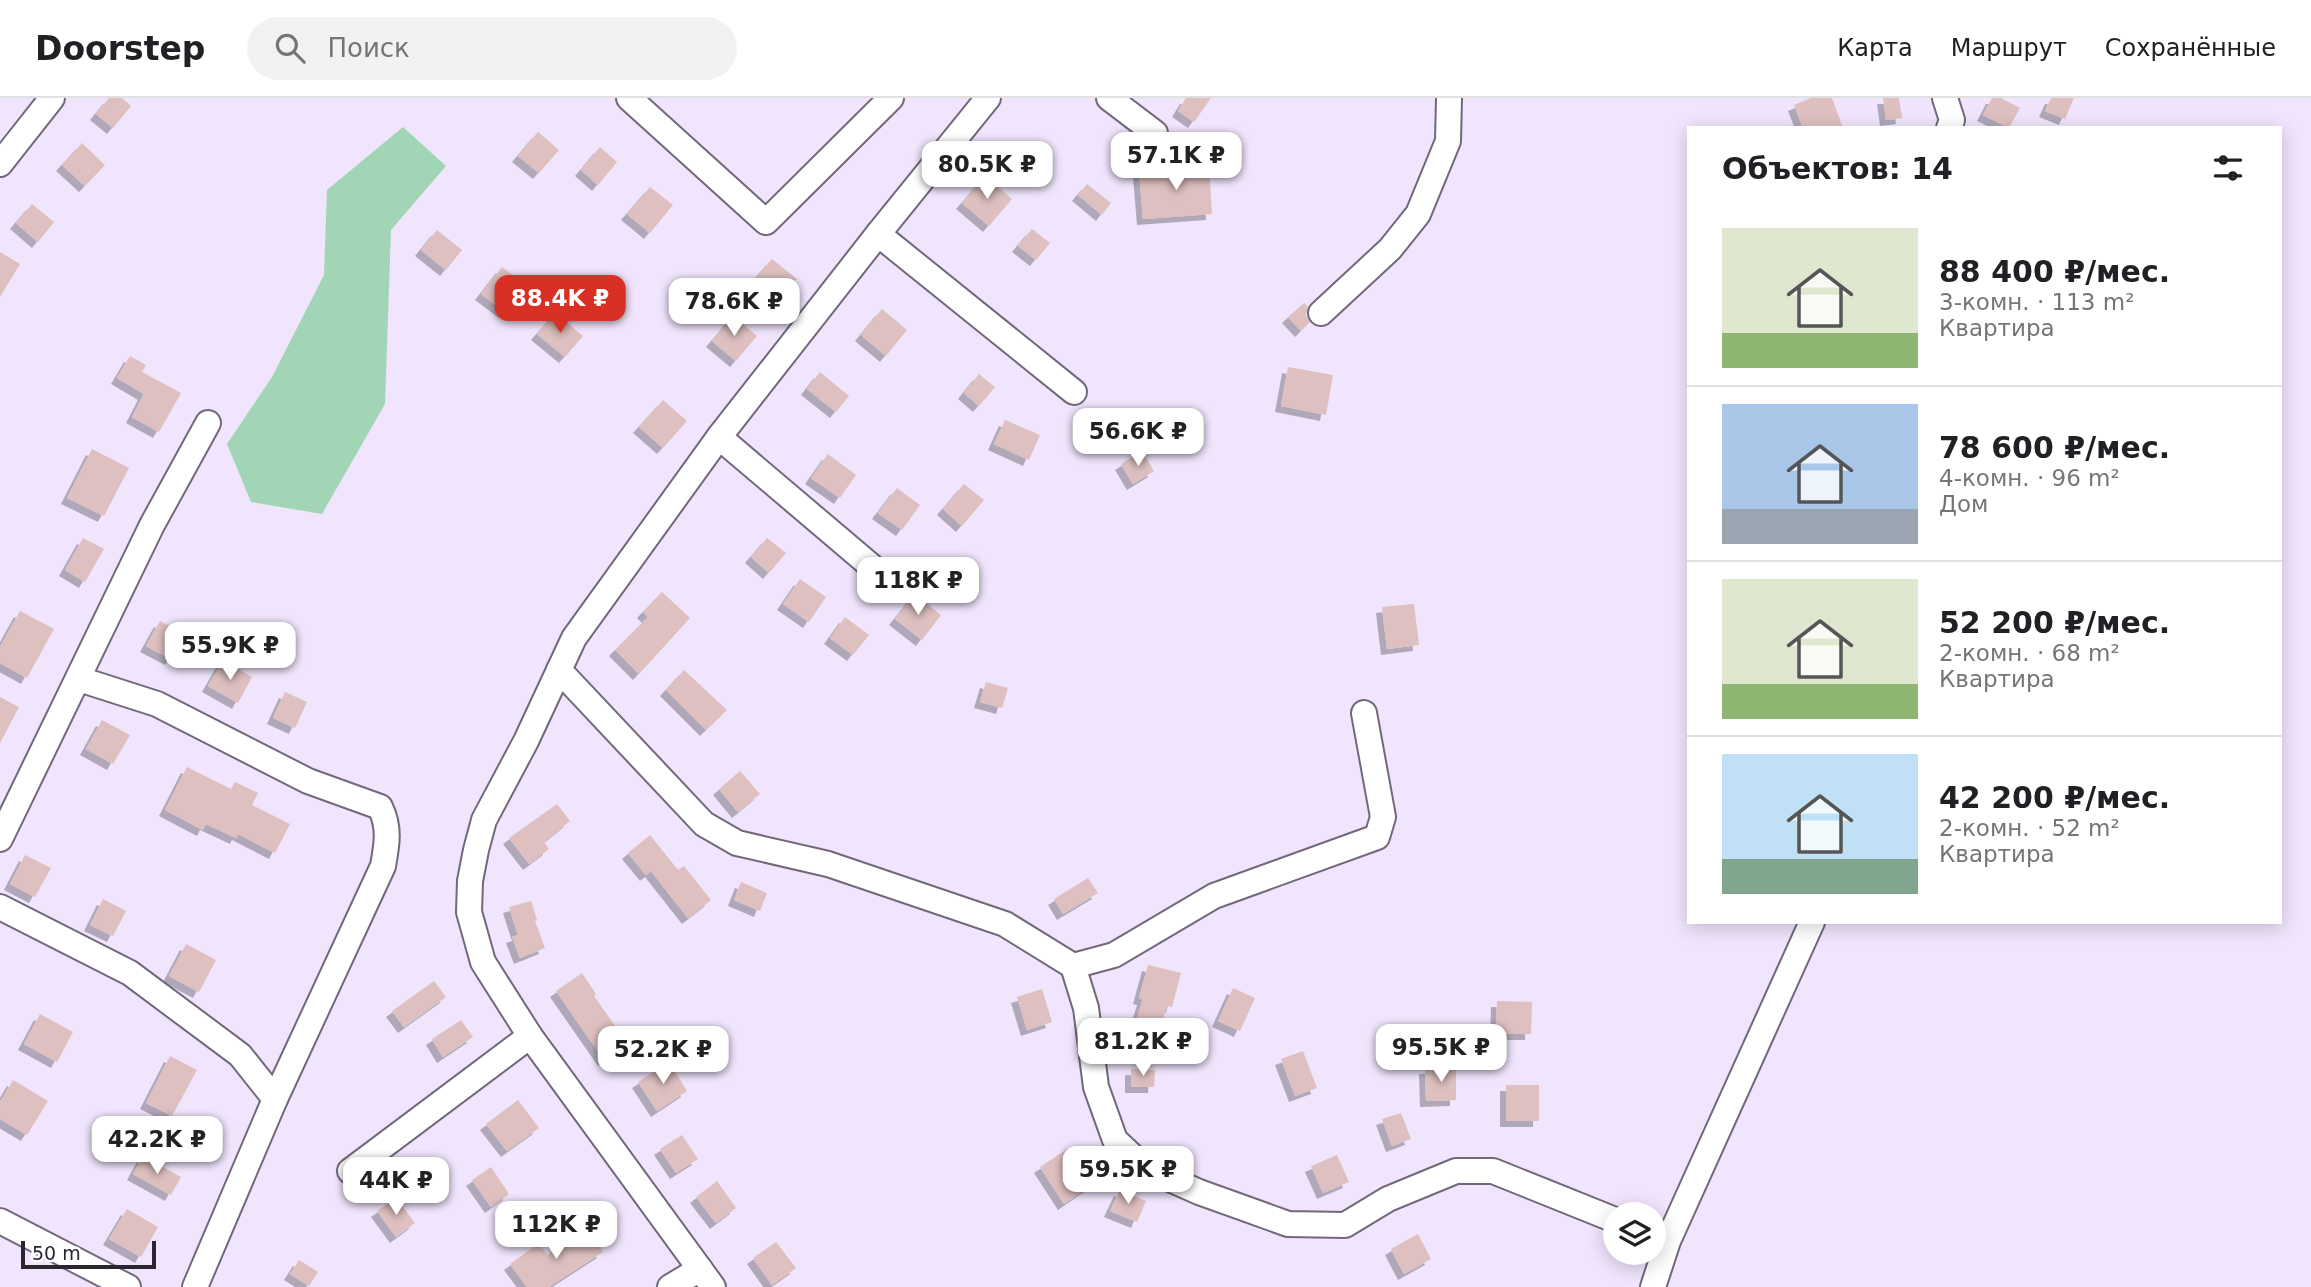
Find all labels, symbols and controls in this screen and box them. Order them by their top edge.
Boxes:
search box [247,17,737,80]
text: Doorstep [35,29,205,68]
icon: search [271,29,309,67]
text: Поиск [327,33,410,63]
text: Карта [1837,34,1913,62]
text: Маршрут [1951,34,2067,62]
text: Сохранённые [2105,34,2276,62]
pin: 57.1K ₽ [1111,132,1241,192]
pin: 80.5K ₽ [922,141,1052,201]
text: 57.1K ₽ [1127,142,1225,168]
icon: filters [2209,149,2247,187]
text: 80.5K ₽ [938,151,1036,177]
text: Объектов: 14 [1722,151,1953,186]
text: 88 400 ₽/мес. [1939,254,2170,289]
icon: home [1778,256,1862,340]
pin: 88.4K ₽ [495,275,625,335]
pin: 78.6K ₽ [669,278,799,338]
text: 88.4K ₽ [511,285,609,311]
text: 78.6K ₽ [685,288,783,314]
text: 3-комн. · 113 m² [1939,289,2134,315]
text: Квартира [1939,315,2055,341]
pin: 56.6K ₽ [1073,408,1203,468]
text: 56.6K ₽ [1089,418,1187,444]
text: 78 600 ₽/мес. [1939,430,2170,465]
icon: home [1778,432,1862,516]
text: 4-комн. · 96 m² [1939,465,2120,491]
text: Дом [1939,491,1988,517]
pin: 118K ₽ [861,558,975,617]
text: 118K ₽ [873,567,963,593]
text: 52 200 ₽/мес. [1939,605,2170,640]
icon: home [1778,607,1862,691]
pin: 55.9K ₽ [165,622,295,682]
text: 55.9K ₽ [181,632,279,658]
text: 2-комн. · 68 m² [1939,640,2120,666]
text: Квартира [1939,666,2055,692]
text: 42 200 ₽/мес. [1939,780,2170,815]
icon: home [1778,782,1862,866]
text: 2-комн. · 52 m² [1939,815,2120,841]
text: Квартира [1939,841,2055,867]
pin: 81.2K ₽ [1078,1018,1208,1078]
pin: 95.5K ₽ [1376,1024,1506,1084]
pin: 52.2K ₽ [598,1026,728,1086]
text: 81.2K ₽ [1094,1028,1192,1054]
text: 95.5K ₽ [1392,1034,1490,1060]
text: 52.2K ₽ [614,1036,712,1062]
pin: 42.2K ₽ [92,1116,222,1176]
text: 42.2K ₽ [108,1126,206,1152]
pin: 59.5K ₽ [1063,1146,1193,1206]
text: 59.5K ₽ [1079,1156,1177,1182]
pin: 44K ₽ [347,1158,445,1217]
text: 44K ₽ [359,1167,433,1193]
pin: 112K ₽ [499,1202,613,1261]
map controls [1603,1202,1666,1265]
button: layers [1603,1202,1666,1265]
text: 112K ₽ [511,1211,601,1237]
scale bar [21,1238,156,1270]
text: 50 m [32,1242,81,1264]

